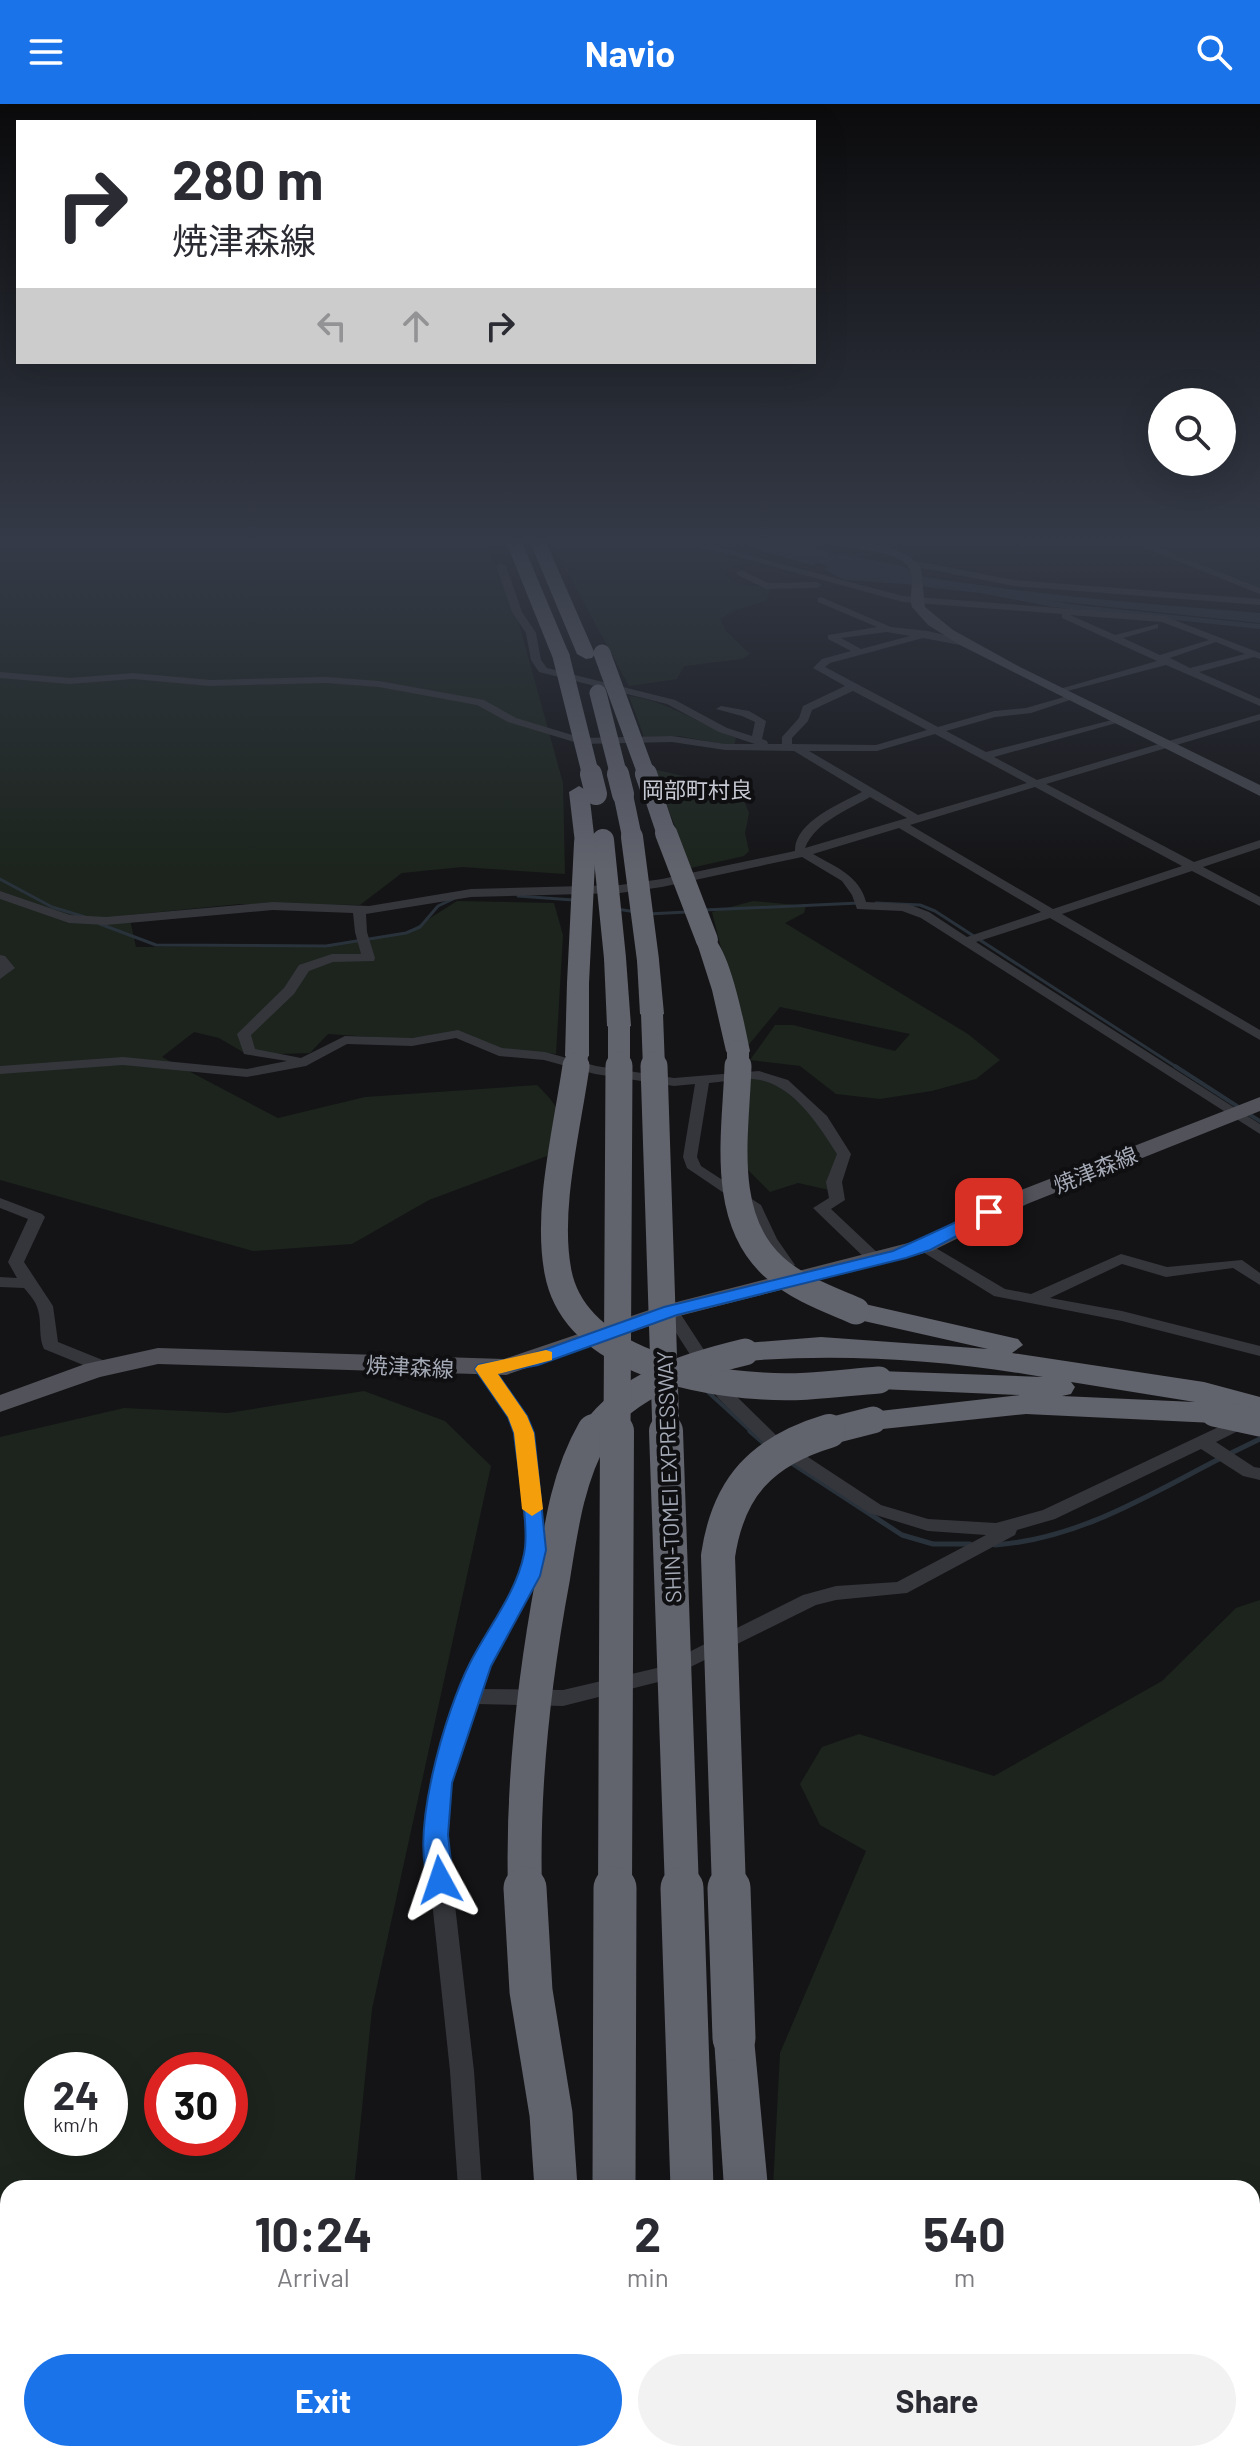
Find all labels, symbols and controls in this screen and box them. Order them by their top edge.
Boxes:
icon: menu [24,30,68,74]
icon: search [1192,30,1236,74]
text: Navio [585,31,675,74]
text: 280 m [172,144,324,211]
icon: right [40,152,144,256]
text: 焼津森線 [172,218,316,261]
icon: left [310,304,354,348]
icon: ahead [394,304,438,348]
icon: right [478,304,522,348]
map controls [1148,388,1236,476]
button: search [1148,388,1236,476]
district label: 岡部町村良 [642,776,752,802]
street label: 焼津森線 [1049,1140,1141,1198]
pin [955,1178,1023,1246]
icon: arrive [967,1190,1011,1234]
street label: SHIN-TOMEI EXPRESSWAY [651,1350,685,1604]
street label: 焼津森線 [365,1351,455,1381]
position arrow [398,1838,482,1922]
speed limit sign: 30 [144,2052,248,2156]
text: 24 [53,2070,99,2118]
text: km/h [53,2112,99,2136]
text: 10:24 [254,2204,372,2262]
text: 2 [634,2204,661,2262]
text: 540 [923,2204,1006,2262]
text: Arrival [277,2261,350,2292]
text: min [627,2261,669,2292]
text: m [954,2261,975,2292]
button: Exit [24,2354,622,2446]
button: Share [638,2354,1236,2446]

